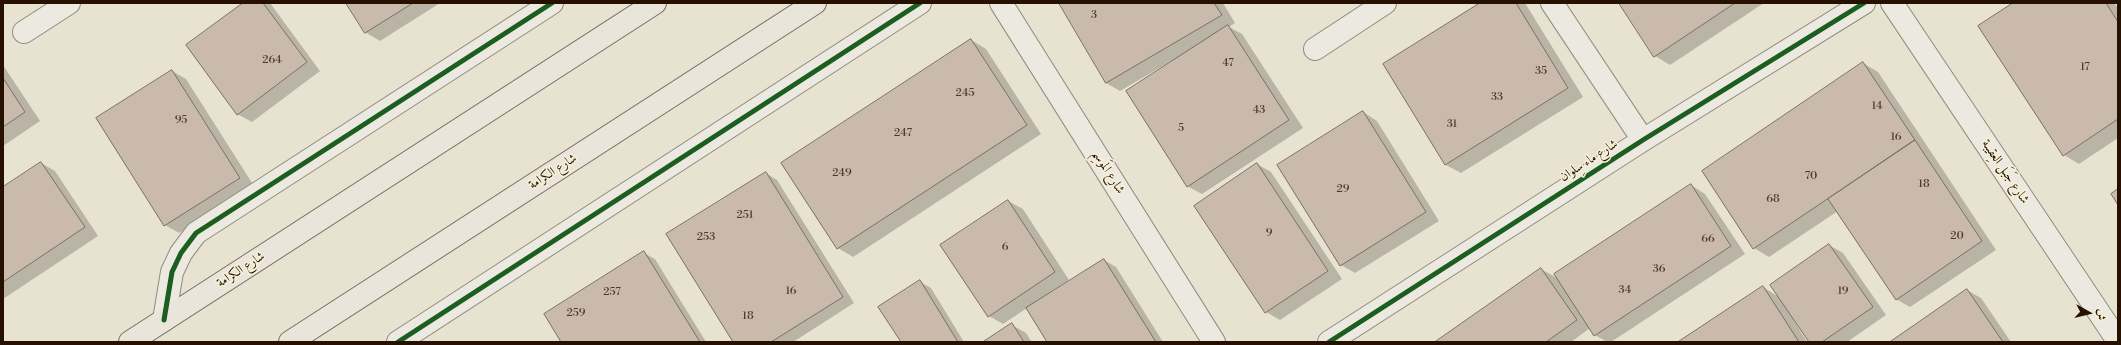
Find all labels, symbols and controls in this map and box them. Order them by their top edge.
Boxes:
house number: 3 [1091,8,1097,22]
house number: 264 [262,53,282,67]
house number: 47 [1222,56,1234,70]
house number: 17 [2080,60,2090,74]
house number: 35 [1535,64,1547,78]
house number: 245 [956,86,974,100]
house number: 33 [1491,90,1503,104]
house number: 14 [1872,99,1882,113]
house number: 43 [1253,103,1265,117]
house number: 95 [175,113,187,127]
house number: 31 [1447,117,1457,131]
house number: 5 [1178,121,1184,135]
house number: 247 [894,126,912,140]
house number: 16 [1890,130,1902,144]
street label: شارع ماء سِلوان [1557,136,1621,186]
street label: شارع جَبَل العِقيبة [1978,137,2032,207]
street label: شارع المَوسِم [1088,147,1128,197]
street label: شارع الكرامة [526,151,580,193]
house number: 249 [832,166,852,180]
house number: 70 [1805,169,1817,183]
house number: 18 [1918,177,1930,191]
house number: 29 [1337,182,1349,196]
house number: 68 [1766,192,1780,206]
house number: 251 [736,208,754,222]
house number: 9 [1266,226,1272,240]
house number: 20 [1950,229,1964,243]
house number: 253 [697,230,715,244]
house number: 66 [1701,232,1715,246]
house number: 6 [1002,240,1008,254]
street label: شارع الكرامة [214,249,268,291]
house number: 36 [1653,262,1665,276]
house number: 34 [1619,283,1631,297]
house number: 16 [785,284,797,298]
house number: 19 [1837,284,1849,298]
house number: 257 [603,285,621,299]
north arrow [2069,293,2109,333]
house number: 259 [567,306,585,320]
text: ش [2093,308,2109,321]
house number: 18 [742,309,754,323]

